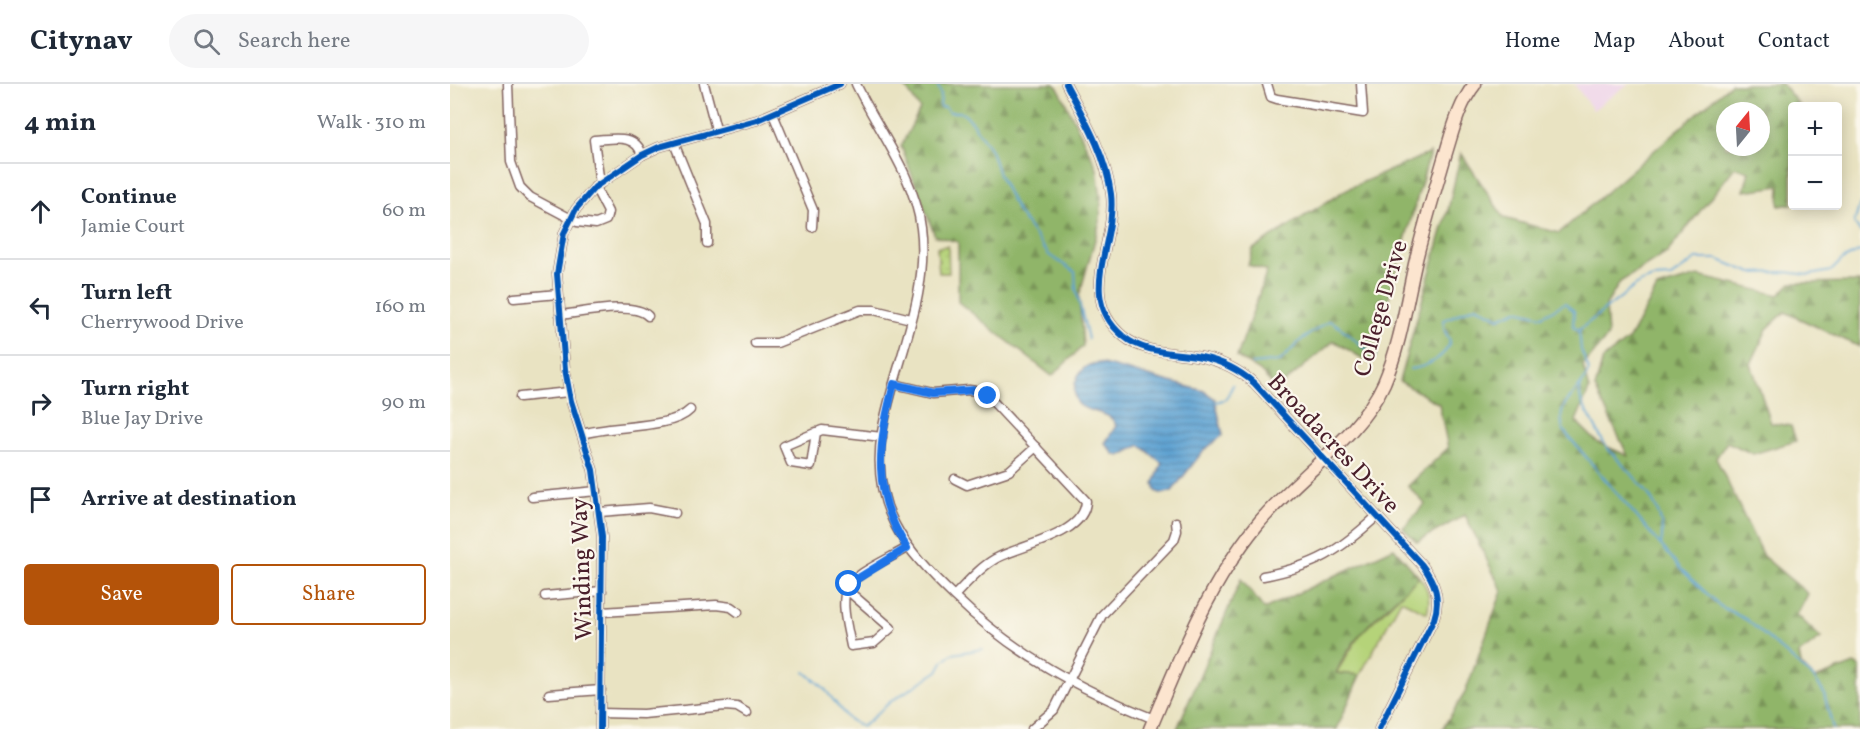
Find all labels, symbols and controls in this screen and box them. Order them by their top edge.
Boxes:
search box [169,14,589,68]
text: Citynav [30,22,133,61]
icon: search [190,25,223,58]
text: Search here [238,26,350,57]
text: Home [1505,27,1560,56]
text: Map [1593,27,1635,56]
text: About [1668,27,1725,56]
text: Contact [1758,27,1830,56]
north arrow [1716,102,1770,156]
map controls [1788,102,1842,210]
button: + [1788,102,1842,156]
text: 4 min [24,105,96,141]
text: Walk · 310 m [317,109,426,137]
button: − [1788,156,1842,210]
text: Continue [81,182,177,213]
icon: ahead [24,195,57,228]
text: 60 m [382,197,426,225]
text: Jamie Court [81,213,185,241]
street label: College Drive [1346,236,1418,381]
text: Turn left [81,278,172,309]
icon: left [24,291,57,324]
text: 160 m [374,293,426,321]
text: Cherrywood Drive [81,309,244,337]
street label: Broadacres Drive [1258,367,1407,522]
text: Turn right [81,374,189,405]
route end [974,382,1000,408]
icon: right [24,387,57,420]
text: 90 m [382,389,426,417]
text: Blue Jay Drive [81,405,203,433]
icon: arrive [24,483,57,516]
text: Arrive at destination [81,484,297,515]
street label: Winding Way [564,497,602,641]
button: Save [24,564,219,625]
button: Share [231,564,426,625]
route start [835,570,861,596]

